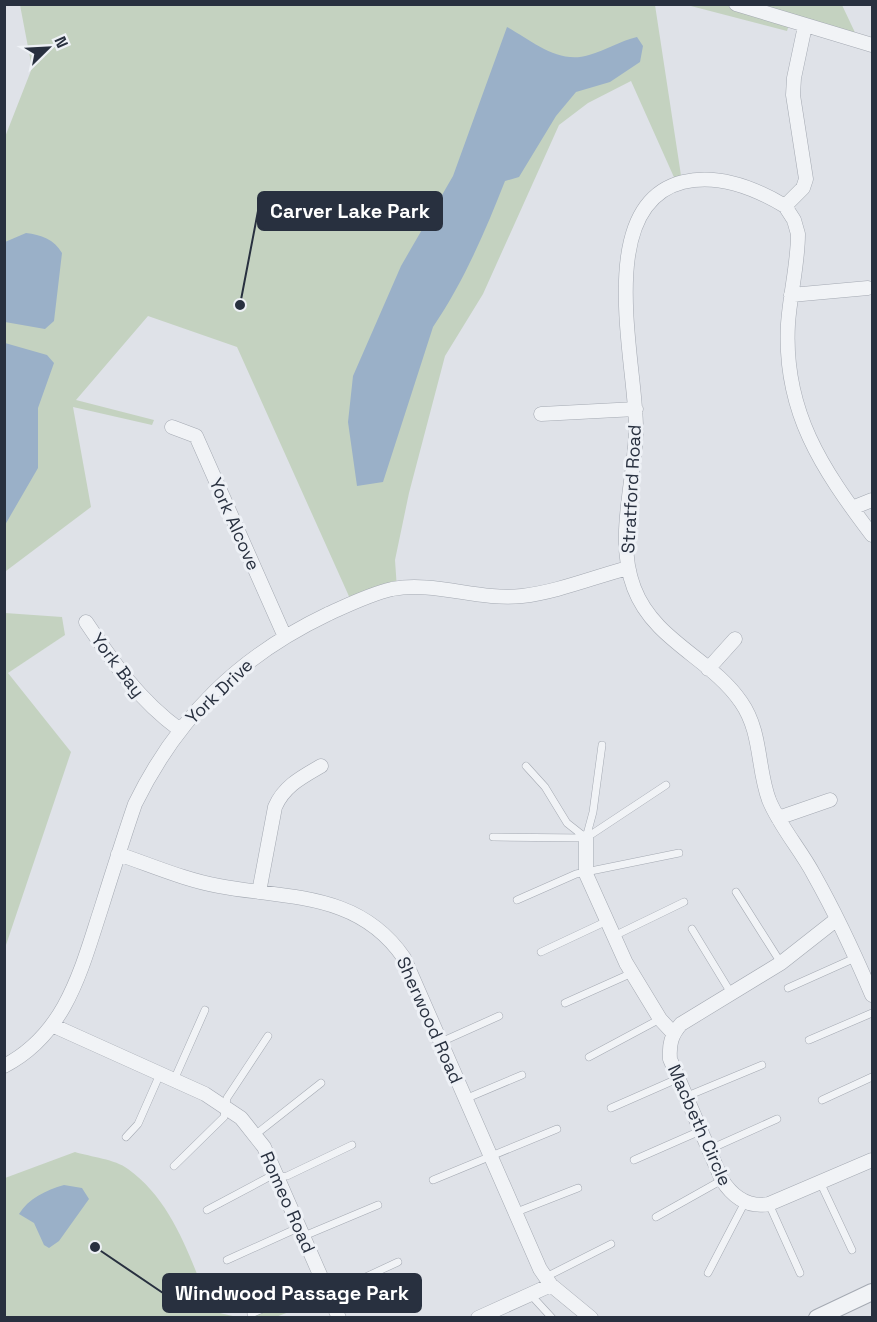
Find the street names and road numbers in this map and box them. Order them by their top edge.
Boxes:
street label: Stratford Road [616,424,646,554]
street label: York Alcove [204,474,266,574]
street label: York Bay [86,628,150,702]
street label: York Drive [181,653,257,729]
street label: Sherwood Road [392,953,468,1087]
street label: Macbeth Circle [663,1061,737,1189]
street label: Romeo Road [255,1148,321,1256]

